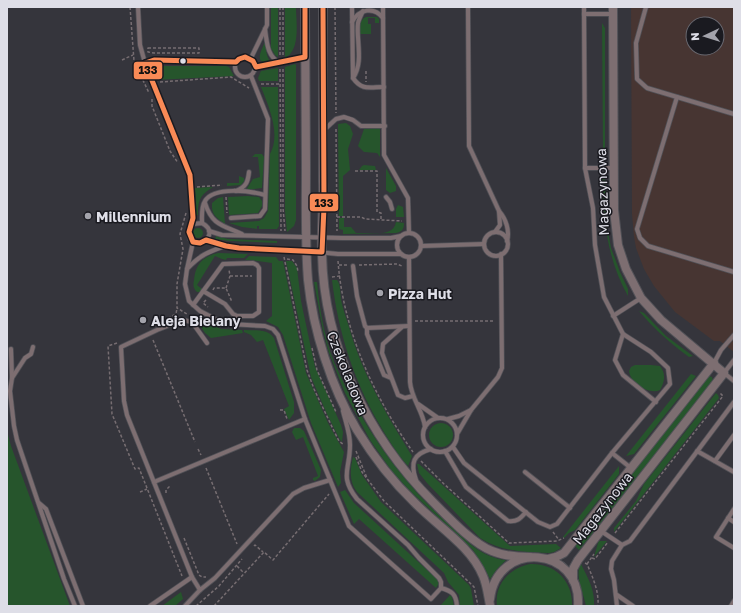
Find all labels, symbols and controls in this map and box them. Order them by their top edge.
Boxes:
north arrow [685,16,725,56]
text: N [688,32,701,41]
unlabelled marker [178,56,188,66]
line badge: 133 [133,61,163,80]
text: 133 [138,63,158,76]
street label: Magazynowa [592,148,612,236]
line badge: 133 [309,193,339,212]
text: 133 [314,196,334,209]
place label: Millennium [96,208,171,225]
marker: Millennium [83,211,93,221]
place label: Pizza Hut [388,285,452,302]
marker: Pizza Hut [375,288,385,298]
place label: Aleja Bielany [151,312,241,329]
marker: Aleja Bielany [138,315,148,325]
street label: Czekoladowa [323,329,373,417]
street label: Magazynowa [568,468,636,548]

